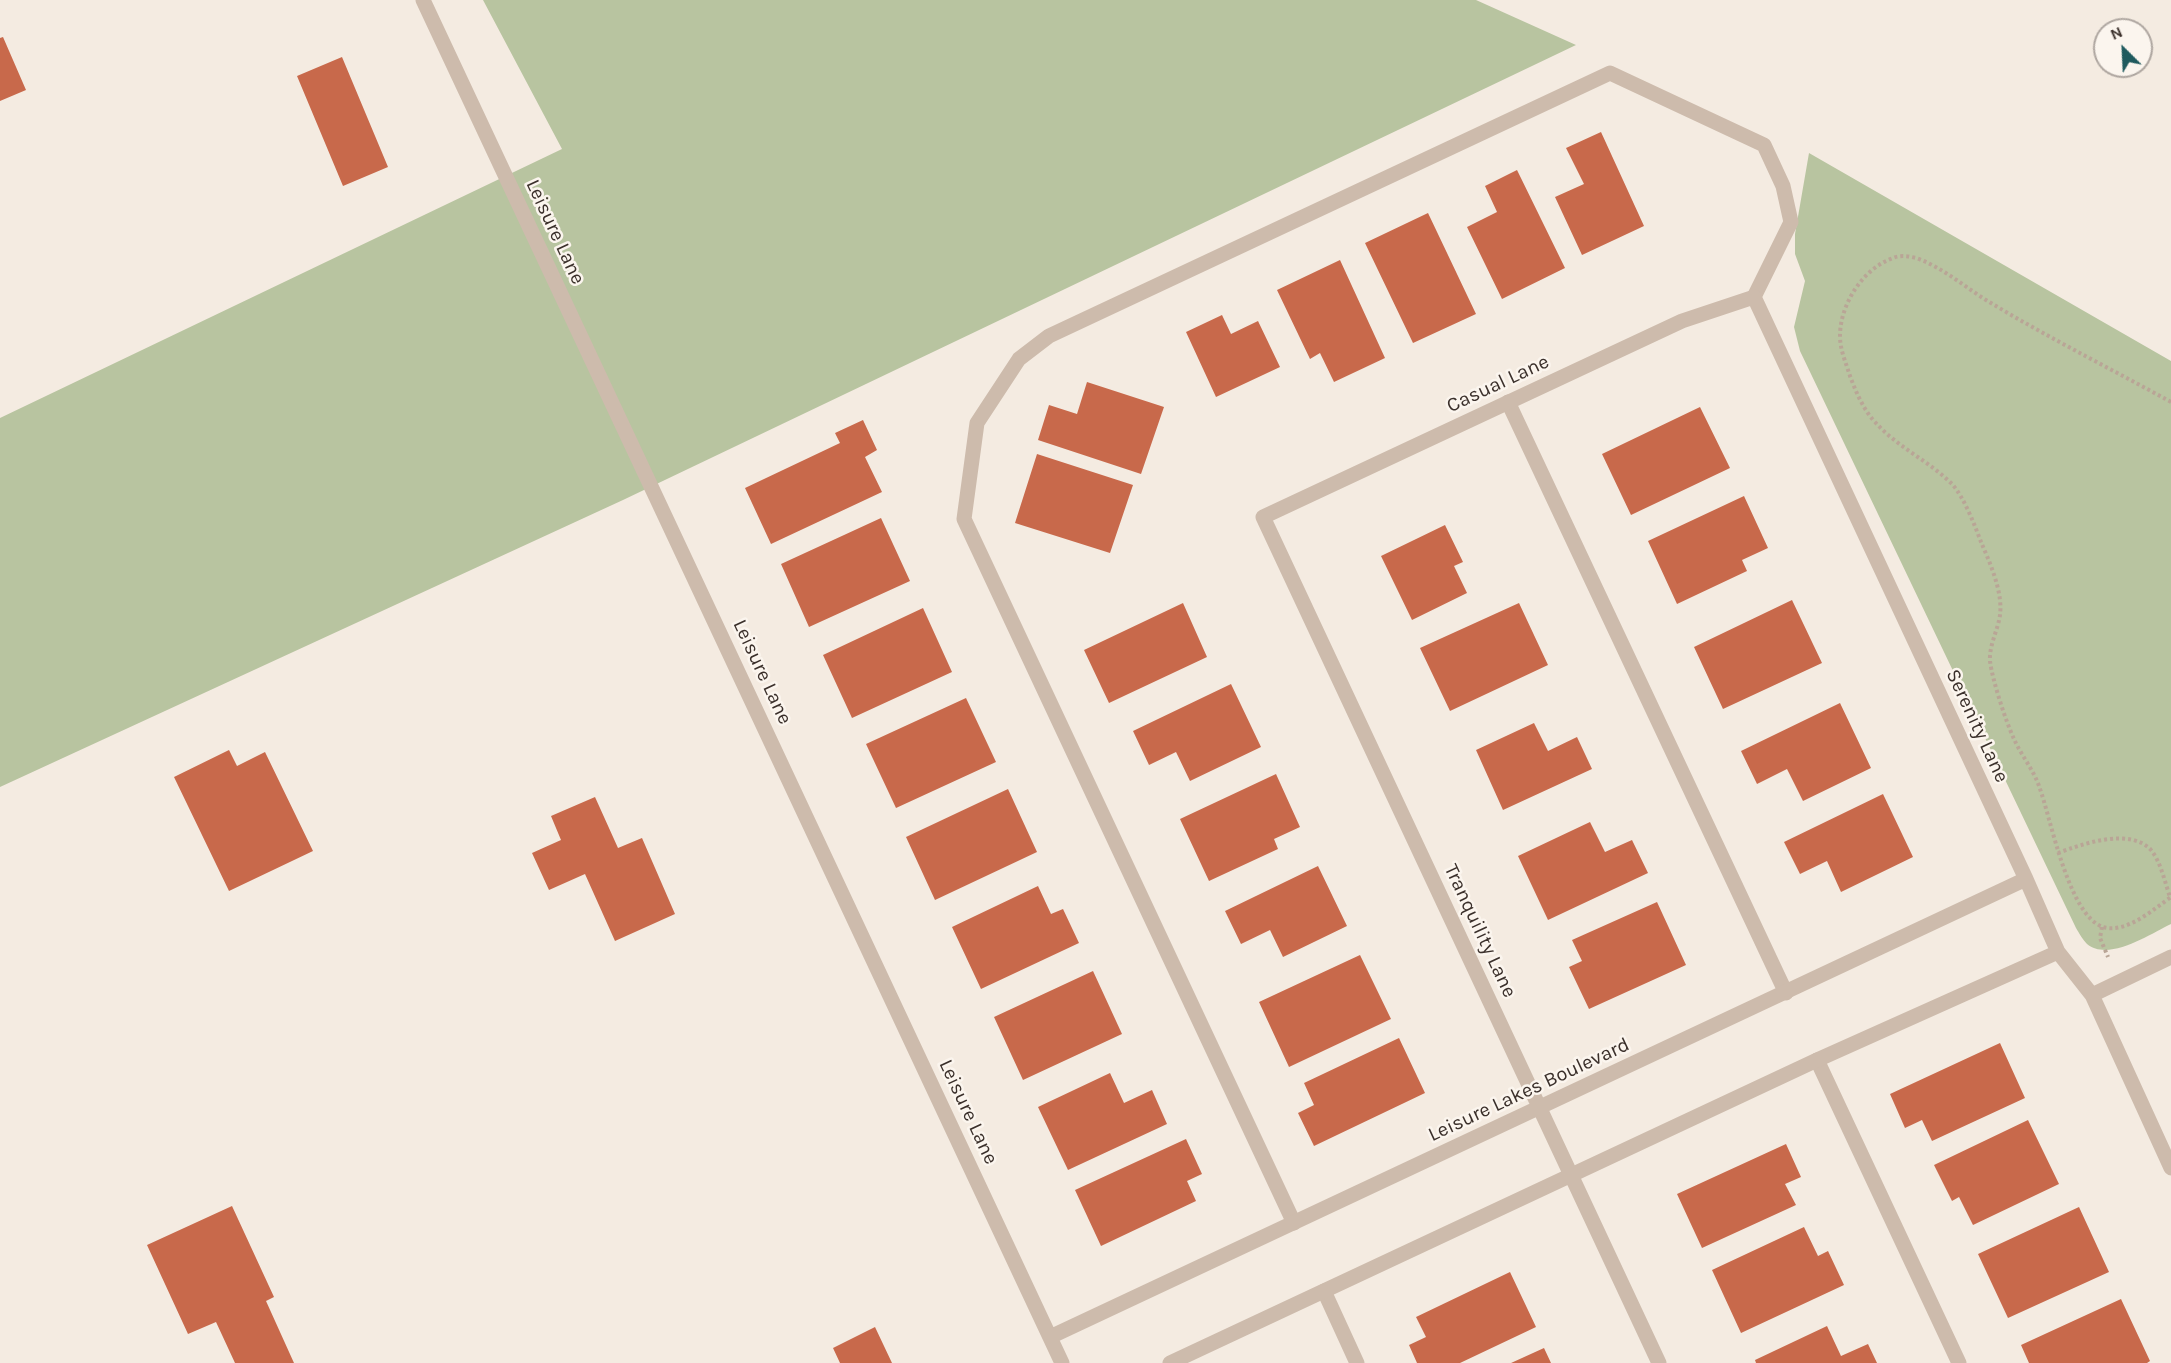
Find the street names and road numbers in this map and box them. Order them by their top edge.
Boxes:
street label: Leisure Lane [520,176,590,288]
street label: Casual Lane [1443,350,1553,418]
street label: Leisure Lane [727,616,797,728]
street label: Serenity Lane [1940,666,2014,786]
street label: Tranquility Lane [1439,860,1521,1002]
street label: Leisure Lakes Boulevard [1425,1033,1633,1147]
street label: Leisure Lane [933,1056,1003,1168]

